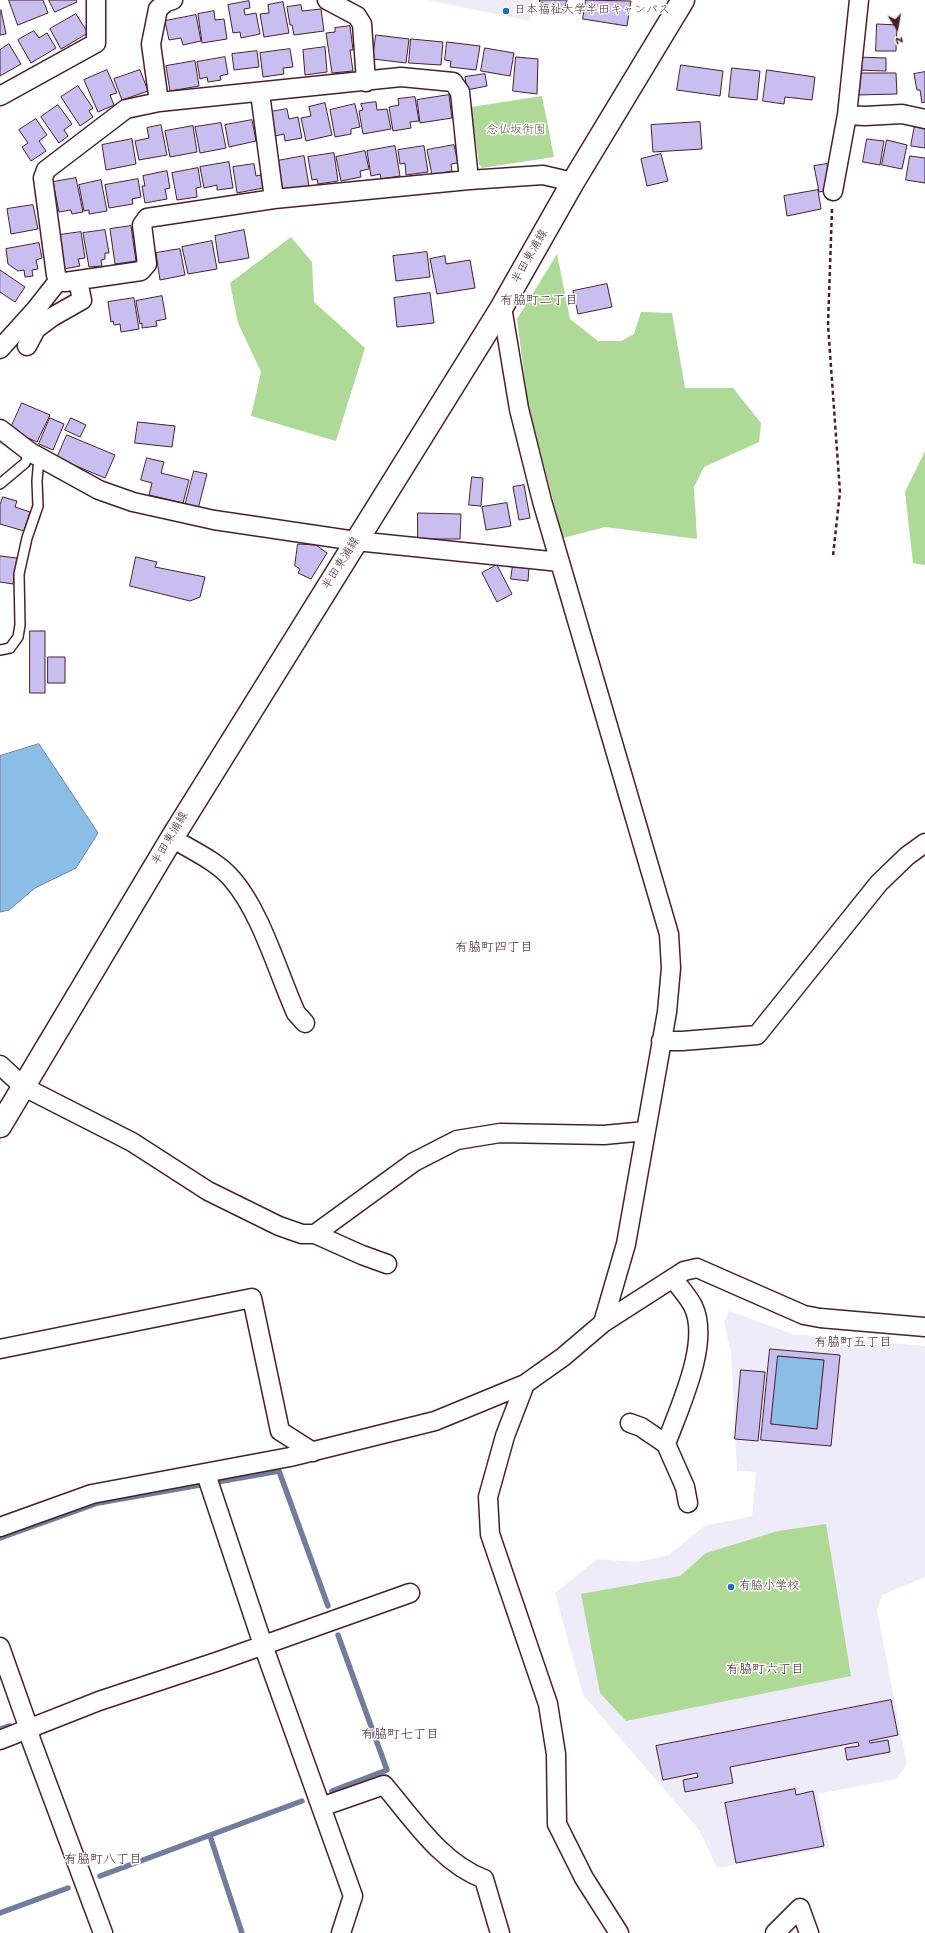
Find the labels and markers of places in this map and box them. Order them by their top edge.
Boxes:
place label: 日本福祉大学半田キャンパス [514,4,670,18]
marker: 日本福祉大学半田キャンパス [501,6,511,16]
place label: 有脇小学校 [739,1580,799,1594]
marker: 有脇小学校 [726,1582,736,1592]

